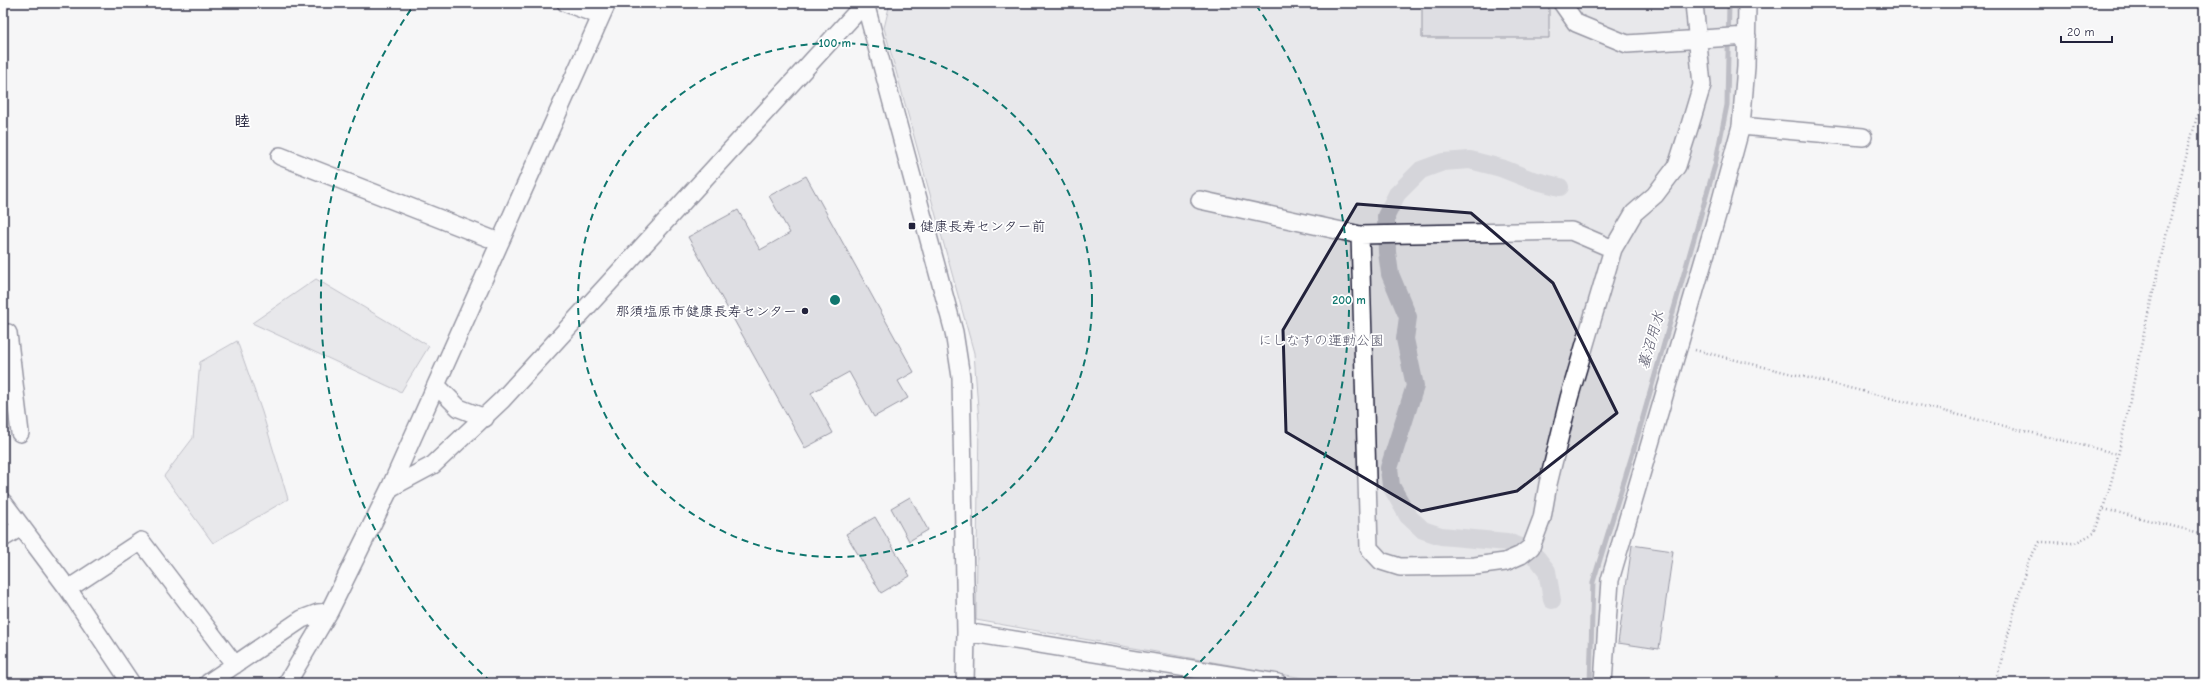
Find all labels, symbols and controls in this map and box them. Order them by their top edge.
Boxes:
scale bar [2061,18,2112,44]
text: 20 m [2067,25,2095,39]
text: 100 m [819,36,851,50]
district label: 睦 [234,112,250,130]
place label: 健康長寿センター前 [920,218,1045,235]
marker: 健康長寿センター前 [907,221,917,231]
centre of rings [828,293,842,307]
text: 200 m [1332,293,1366,307]
place label: 那須塩原市健康長寿センター [616,303,797,320]
marker: 那須塩原市健康長寿センター [800,306,810,316]
water label: 蟇沼用水 [1634,309,1668,371]
park label: にしなすの運動公園 [1258,332,1384,349]

